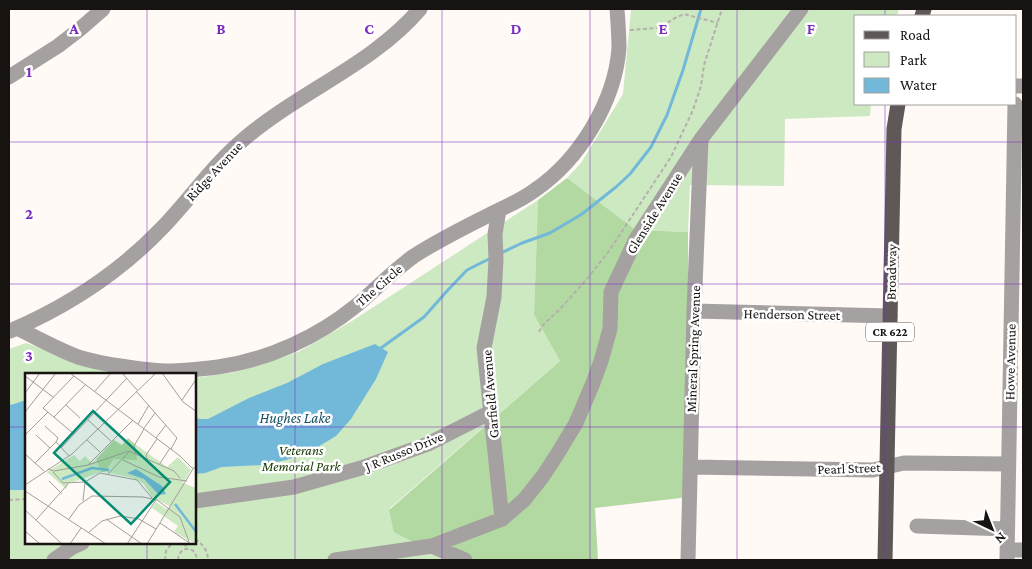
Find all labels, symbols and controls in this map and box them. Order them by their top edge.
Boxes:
legend [854,15,1017,105]
text: A [68,20,79,37]
text: B [216,20,226,37]
text: C [364,20,374,37]
text: D [510,20,522,37]
text: E [658,20,668,37]
text: F [807,20,816,37]
text: Road [900,27,931,43]
text: Park [900,52,927,68]
text: 1 [26,63,32,80]
text: Water [900,77,937,93]
street label: Ridge Avenue [182,138,246,204]
street label: Glenside Avenue [623,169,685,257]
text: 2 [25,205,33,222]
street label: Broadway [883,243,899,300]
street label: The Circle [353,261,405,309]
street label: Mineral Spring Avenue [683,285,703,413]
street label: Henderson Street [744,305,841,323]
road number: CR 622 [866,322,914,342]
street label: Howe Avenue [1001,324,1019,400]
text: 3 [25,347,33,364]
street label: Garfield Avenue [478,349,502,439]
inset map [25,373,196,544]
water label: Hughes Lake [259,410,331,427]
street label: J R Russo Drive [361,428,446,475]
park label: Veterans Memorial Park [261,442,341,474]
street label: Pearl Street [817,459,881,477]
north arrow [967,504,1017,554]
text: N [992,529,1010,548]

